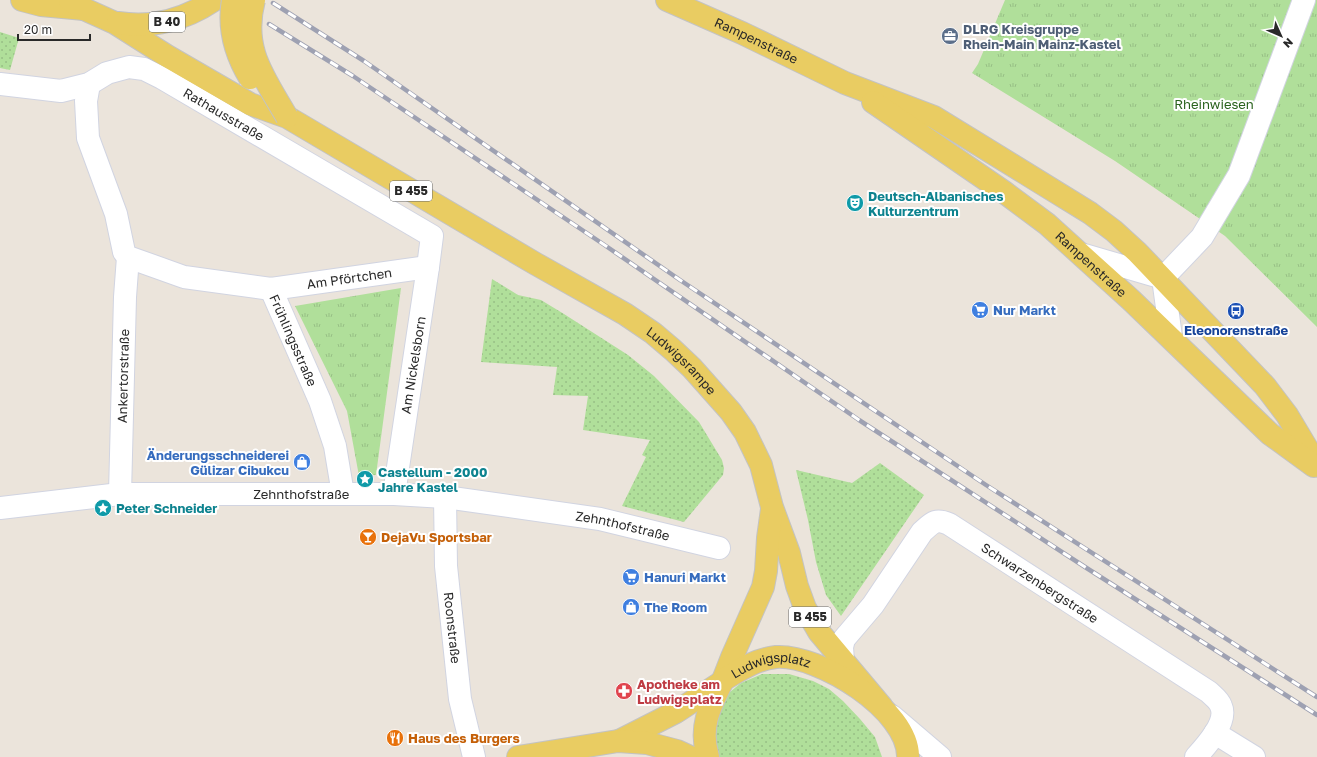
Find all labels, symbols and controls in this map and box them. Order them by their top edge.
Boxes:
road number: B 40 [149,12,185,32]
street label: Rampenstraße [712,14,801,67]
scale bar [18,16,90,42]
north arrow [1261,16,1301,56]
place label: DLRG Kreisgruppe Rhein-Main Mainz-Kastel [963,21,1122,52]
text: 20 m [24,22,52,37]
office icon: DLRG Kreisgruppe Rhein-Main Mainz-Kastel [940,26,960,46]
text: N [1281,36,1296,51]
street label: Rathausstraße [181,84,267,144]
park label: Rheinwiesen [1174,96,1254,112]
road number: B 455 [390,181,432,201]
place label: Deutsch-Albanisches Kulturzentrum [868,188,1003,219]
theatre icon: Deutsch-Albanisches Kulturzentrum [845,193,865,213]
street label: Rampenstraße [1052,228,1130,300]
street label: Am Pförtchen [306,264,393,292]
street label: Frühlingsstraße [266,292,321,389]
supermarket icon: Nur Markt [970,300,990,320]
bus stop icon: Eleonorenstraße [1226,301,1246,321]
place label: Nur Markt [993,302,1056,318]
street label: Am Nickelsborn [397,315,429,415]
place label: Eleonorenstraße [1184,322,1288,338]
street label: Ludwigsrampe [643,323,720,398]
street label: Ankertorstraße [114,329,132,423]
place label: Änderungsschneiderei Gülizar Cibukcu [147,447,289,478]
shop icon: Änderungsschneiderei Gülizar Cibukcu [292,452,312,472]
place label: Castellum - 2000 Jahre Kastel [378,464,487,495]
place icon: Castellum - 2000 Jahre Kastel [355,469,375,489]
street label: Zehnthofstraße [253,486,349,502]
place icon: Peter Schneider [93,498,113,518]
place label: Peter Schneider [116,500,217,516]
street label: Zehnthofstraße [575,508,671,544]
bar icon: DejaVu Sportsbar [358,527,378,547]
place label: DejaVu Sportsbar [381,529,492,545]
street label: Schwarzenbergstraße [978,539,1101,626]
supermarket icon: Hanuri Markt [621,567,641,587]
place label: Hanuri Markt [644,569,726,585]
street label: Roonstraße [441,591,464,664]
shop icon: The Room [621,597,641,617]
place label: The Room [644,599,707,615]
road number: B 455 [789,607,831,627]
street label: Ludwigsplatz [728,649,814,682]
place label: Apotheke am Ludwigsplatz [637,676,722,707]
pharmacy icon: Apotheke am Ludwigsplatz [614,681,634,701]
restaurant icon: Haus des Burgers [385,728,405,748]
place label: Haus des Burgers [408,730,520,746]

